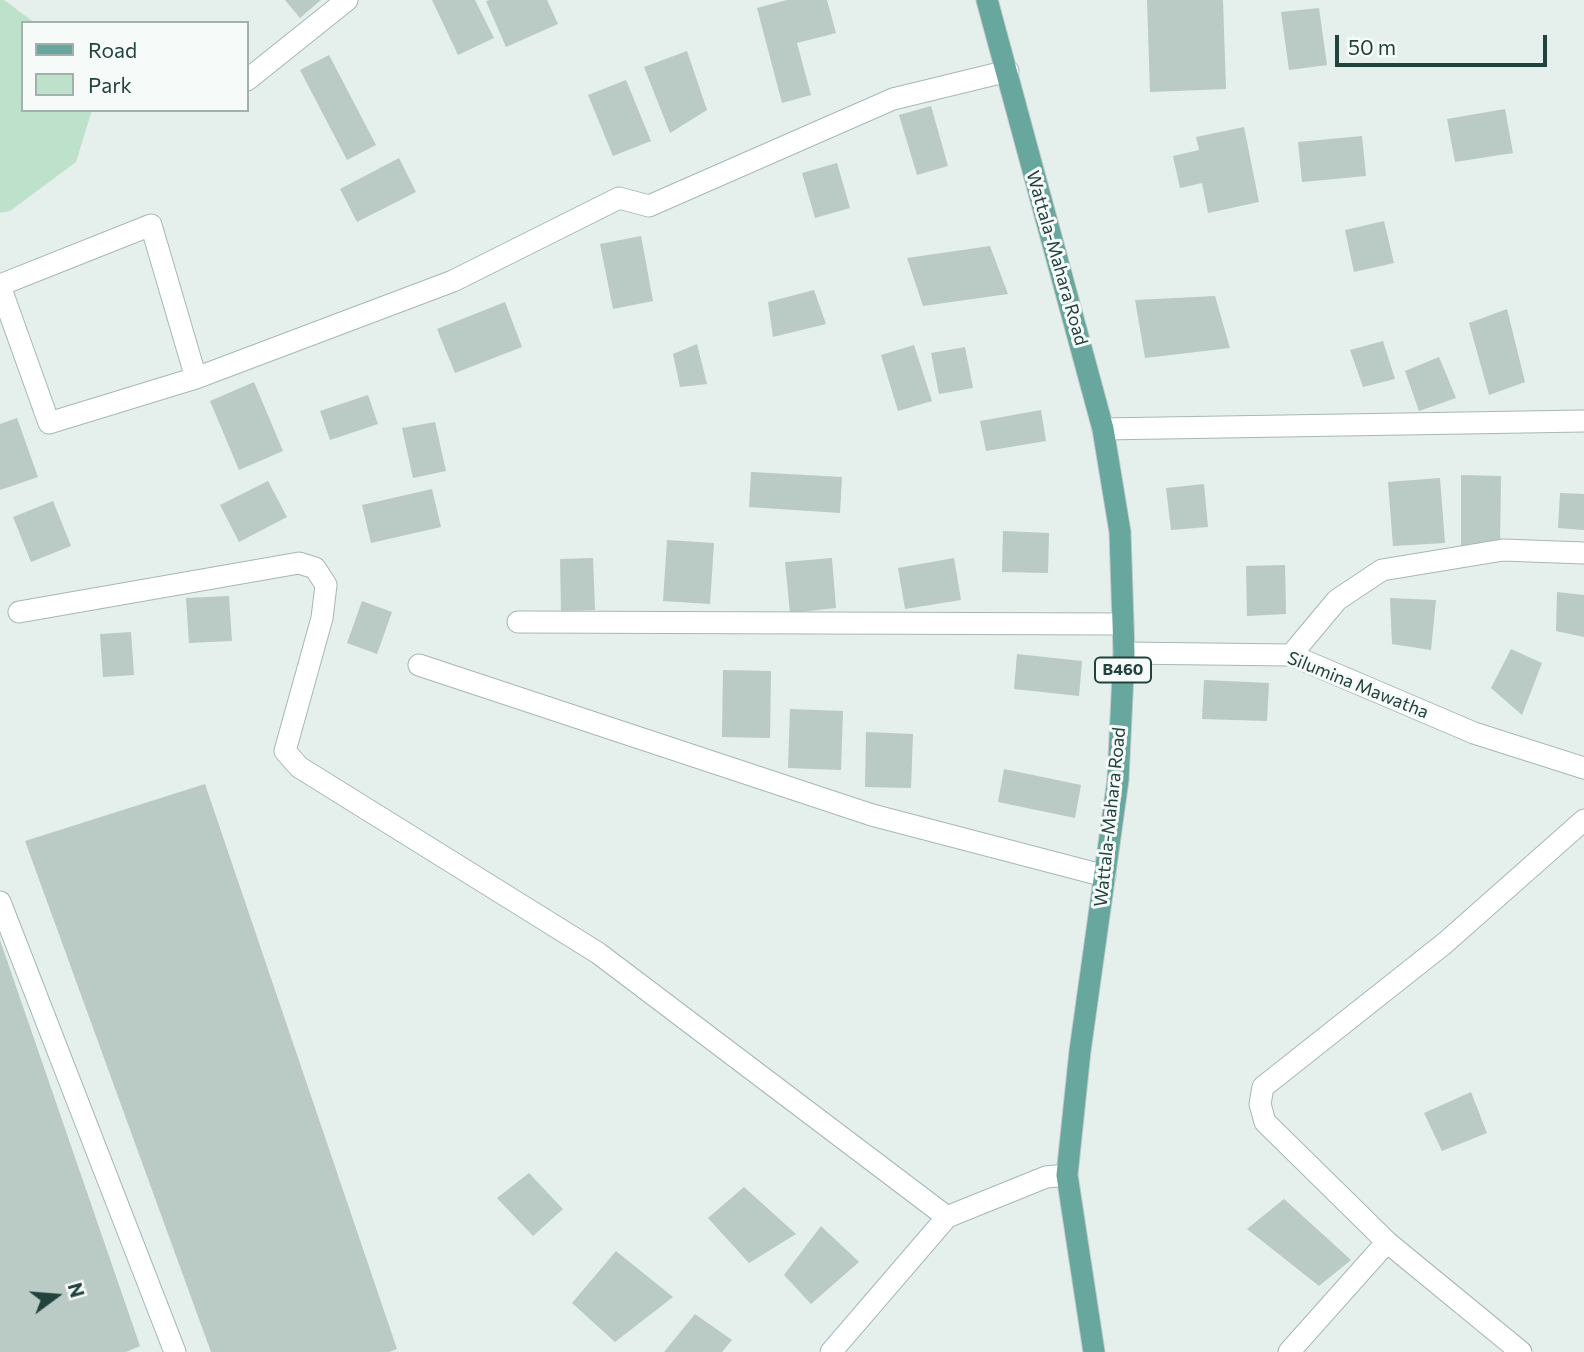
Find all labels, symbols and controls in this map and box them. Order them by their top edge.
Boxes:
legend [21,21,248,112]
scale bar [1339,21,1551,65]
text: 50 m [1348,34,1396,59]
text: Road [88,37,137,62]
text: Park [88,72,132,97]
street label: Wattala-Mahara Road [1022,168,1092,348]
street label: Silumina Mawatha [1284,647,1432,723]
road number: B460 [1095,657,1151,682]
street label: Wattala-Mahara Road [1090,726,1130,908]
north arrow [21,1261,91,1331]
text: N [64,1280,90,1300]

